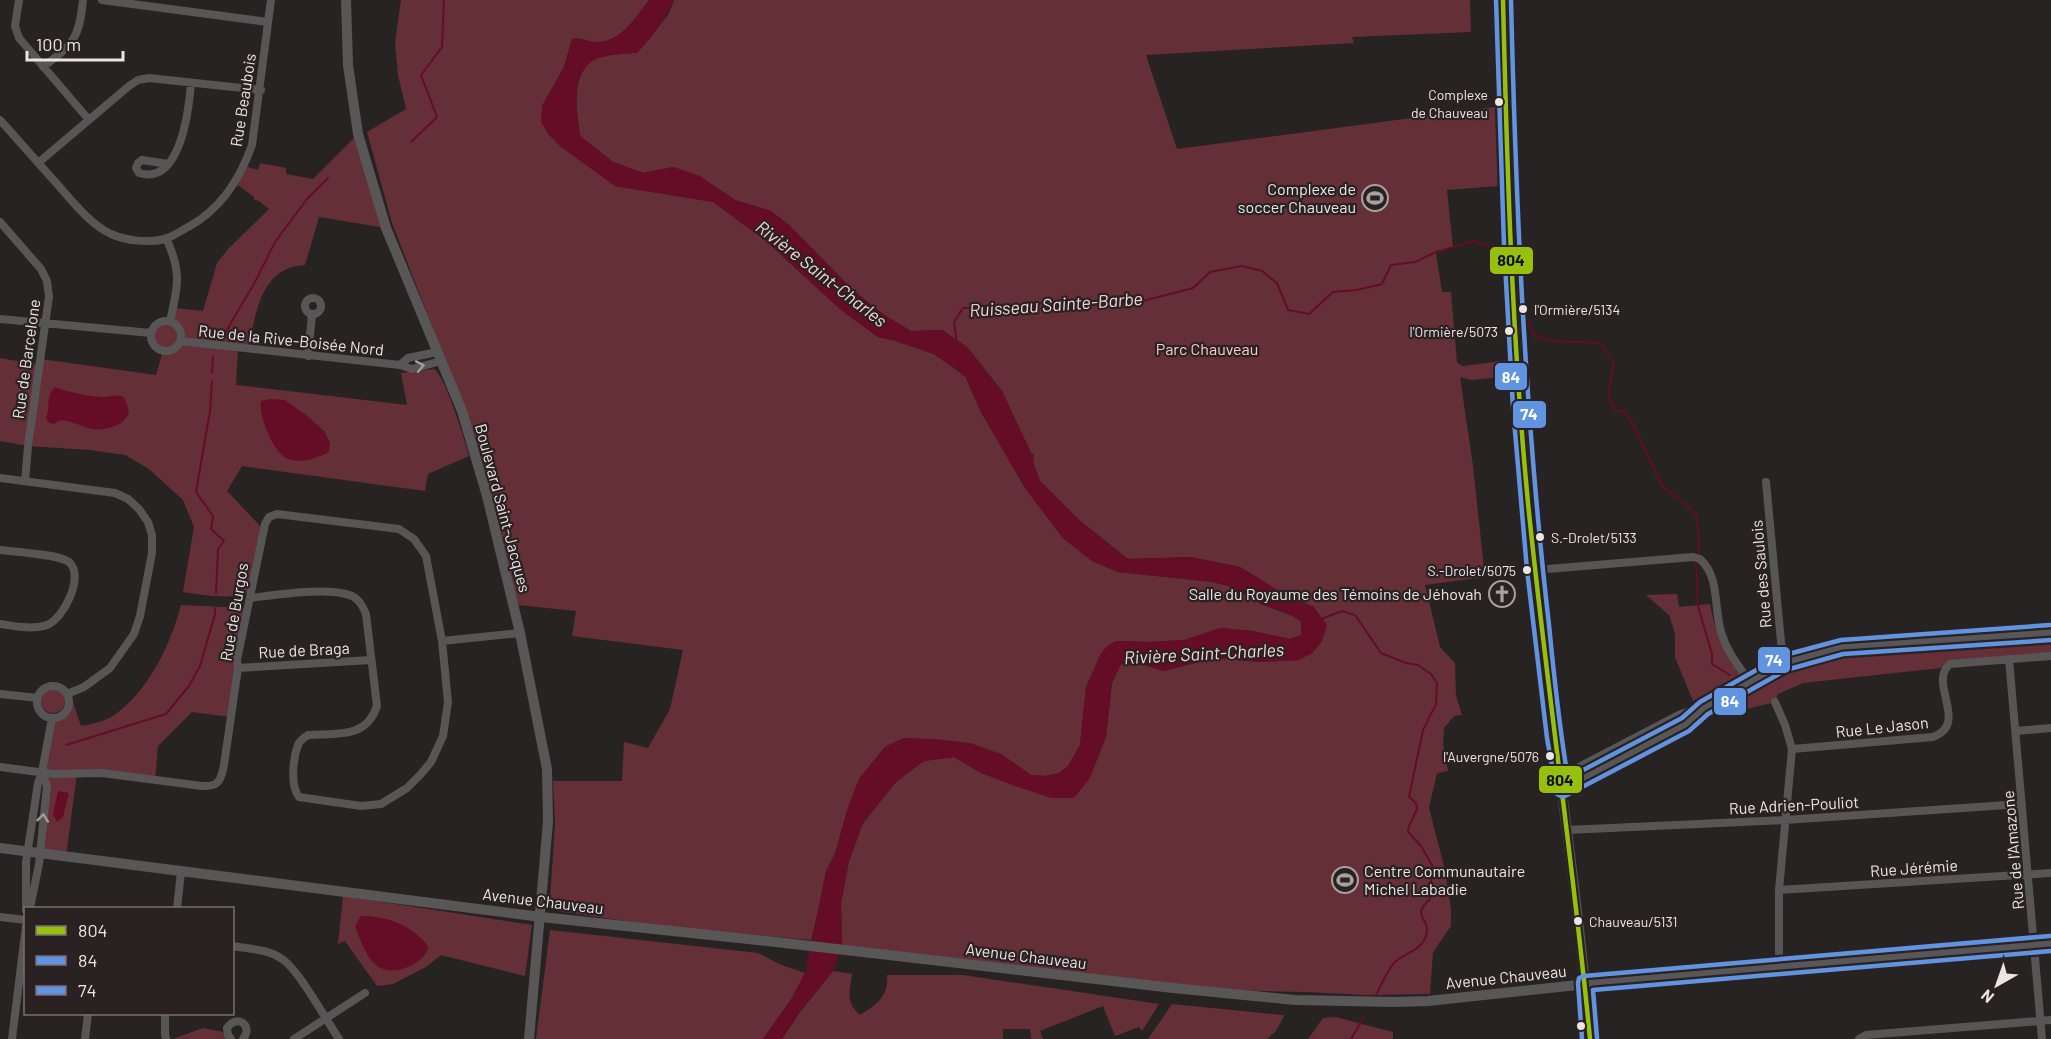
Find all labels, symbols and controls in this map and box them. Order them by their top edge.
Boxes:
scale bar [27,24,123,62]
text: 100 m [36,33,81,55]
street label: Rue Beaubois [226,52,259,148]
place label: Complexe de Chauveau [1411,86,1488,121]
marker: Complexe de Chauveau [1493,96,1505,108]
place label: Complexe de soccer Chauveau [1238,179,1356,216]
sports icon: Complexe de soccer Chauveau [1360,183,1390,213]
water label: Rivière Saint-Charles [752,215,892,331]
line badge: 804 [1489,246,1534,275]
text: 804 [1497,250,1525,269]
water label: Ruisseau Sainte-Barbe [968,287,1143,321]
street label: Rue de Barcelone [8,298,43,420]
place label: l'Ormière/5134 [1534,301,1620,318]
marker: l'Ormière/5134 [1517,303,1529,315]
street label: Rue de la Rive-Boisée Nord [197,320,385,359]
place label: l'Ormière/5073 [1409,323,1498,340]
marker: l'Ormière/5073 [1503,325,1515,337]
park label: Parc Chauveau [1156,339,1258,358]
one-way arrow [415,360,425,373]
line badge: 84 [1494,362,1528,391]
text: 84 [1502,367,1520,386]
line badge: 74 [1512,400,1547,429]
text: 74 [1520,404,1538,423]
street label: Boulevard Saint-Jacques [472,421,535,594]
street label: Rue des Saulois [1746,519,1775,629]
place label: S.-Drolet/5133 [1551,529,1637,546]
marker: S.-Drolet/5133 [1534,531,1546,543]
street label: Rue de Burgos [216,561,252,663]
place label: S.-Drolet/5075 [1427,562,1516,579]
marker: S.-Drolet/5075 [1521,564,1533,576]
church icon: Salle du Royaume des Témoins de Jéhovah [1487,579,1517,609]
place label: Salle du Royaume des Témoins de Jéhovah [1189,584,1482,603]
street label: Rue de Braga [258,638,350,661]
water label: Rivière Saint-Charles [1123,638,1285,668]
line badge: 74 [1757,646,1791,674]
text: 74 [1765,650,1783,669]
line badge: 84 [1713,687,1747,716]
text: 84 [1721,691,1739,710]
street label: Rue Le Jason [1835,712,1929,741]
place label: l'Auvergne/5076 [1443,748,1539,765]
marker: l'Auvergne/5076 [1544,750,1556,762]
line badge: 804 [1538,765,1583,794]
text: 804 [1546,770,1574,789]
street label: Rue de l'Amazone [1998,790,2027,910]
street label: Rue Adrien-Pouliot [1728,792,1860,817]
one-way arrow [37,813,49,822]
street label: Rue Jérémie [1869,855,1959,880]
place label: Centre Communautaire Michel Labadie [1364,861,1525,898]
sports icon: Centre Communautaire Michel Labadie [1330,865,1360,895]
street label: Avenue Chauveau [482,884,605,917]
legend [24,907,234,1015]
place label: Chauveau/5131 [1589,913,1677,930]
marker: Chauveau/5131 [1572,915,1584,927]
text: 804 [78,919,107,941]
street label: Avenue Chauveau [965,939,1088,972]
text: 84 [78,949,97,971]
north arrow [1967,955,2027,1015]
street label: Avenue Chauveau [1444,961,1567,992]
text: 74 [78,979,96,1001]
text: N [1977,986,1997,1008]
unlabelled marker [1575,1020,1587,1032]

